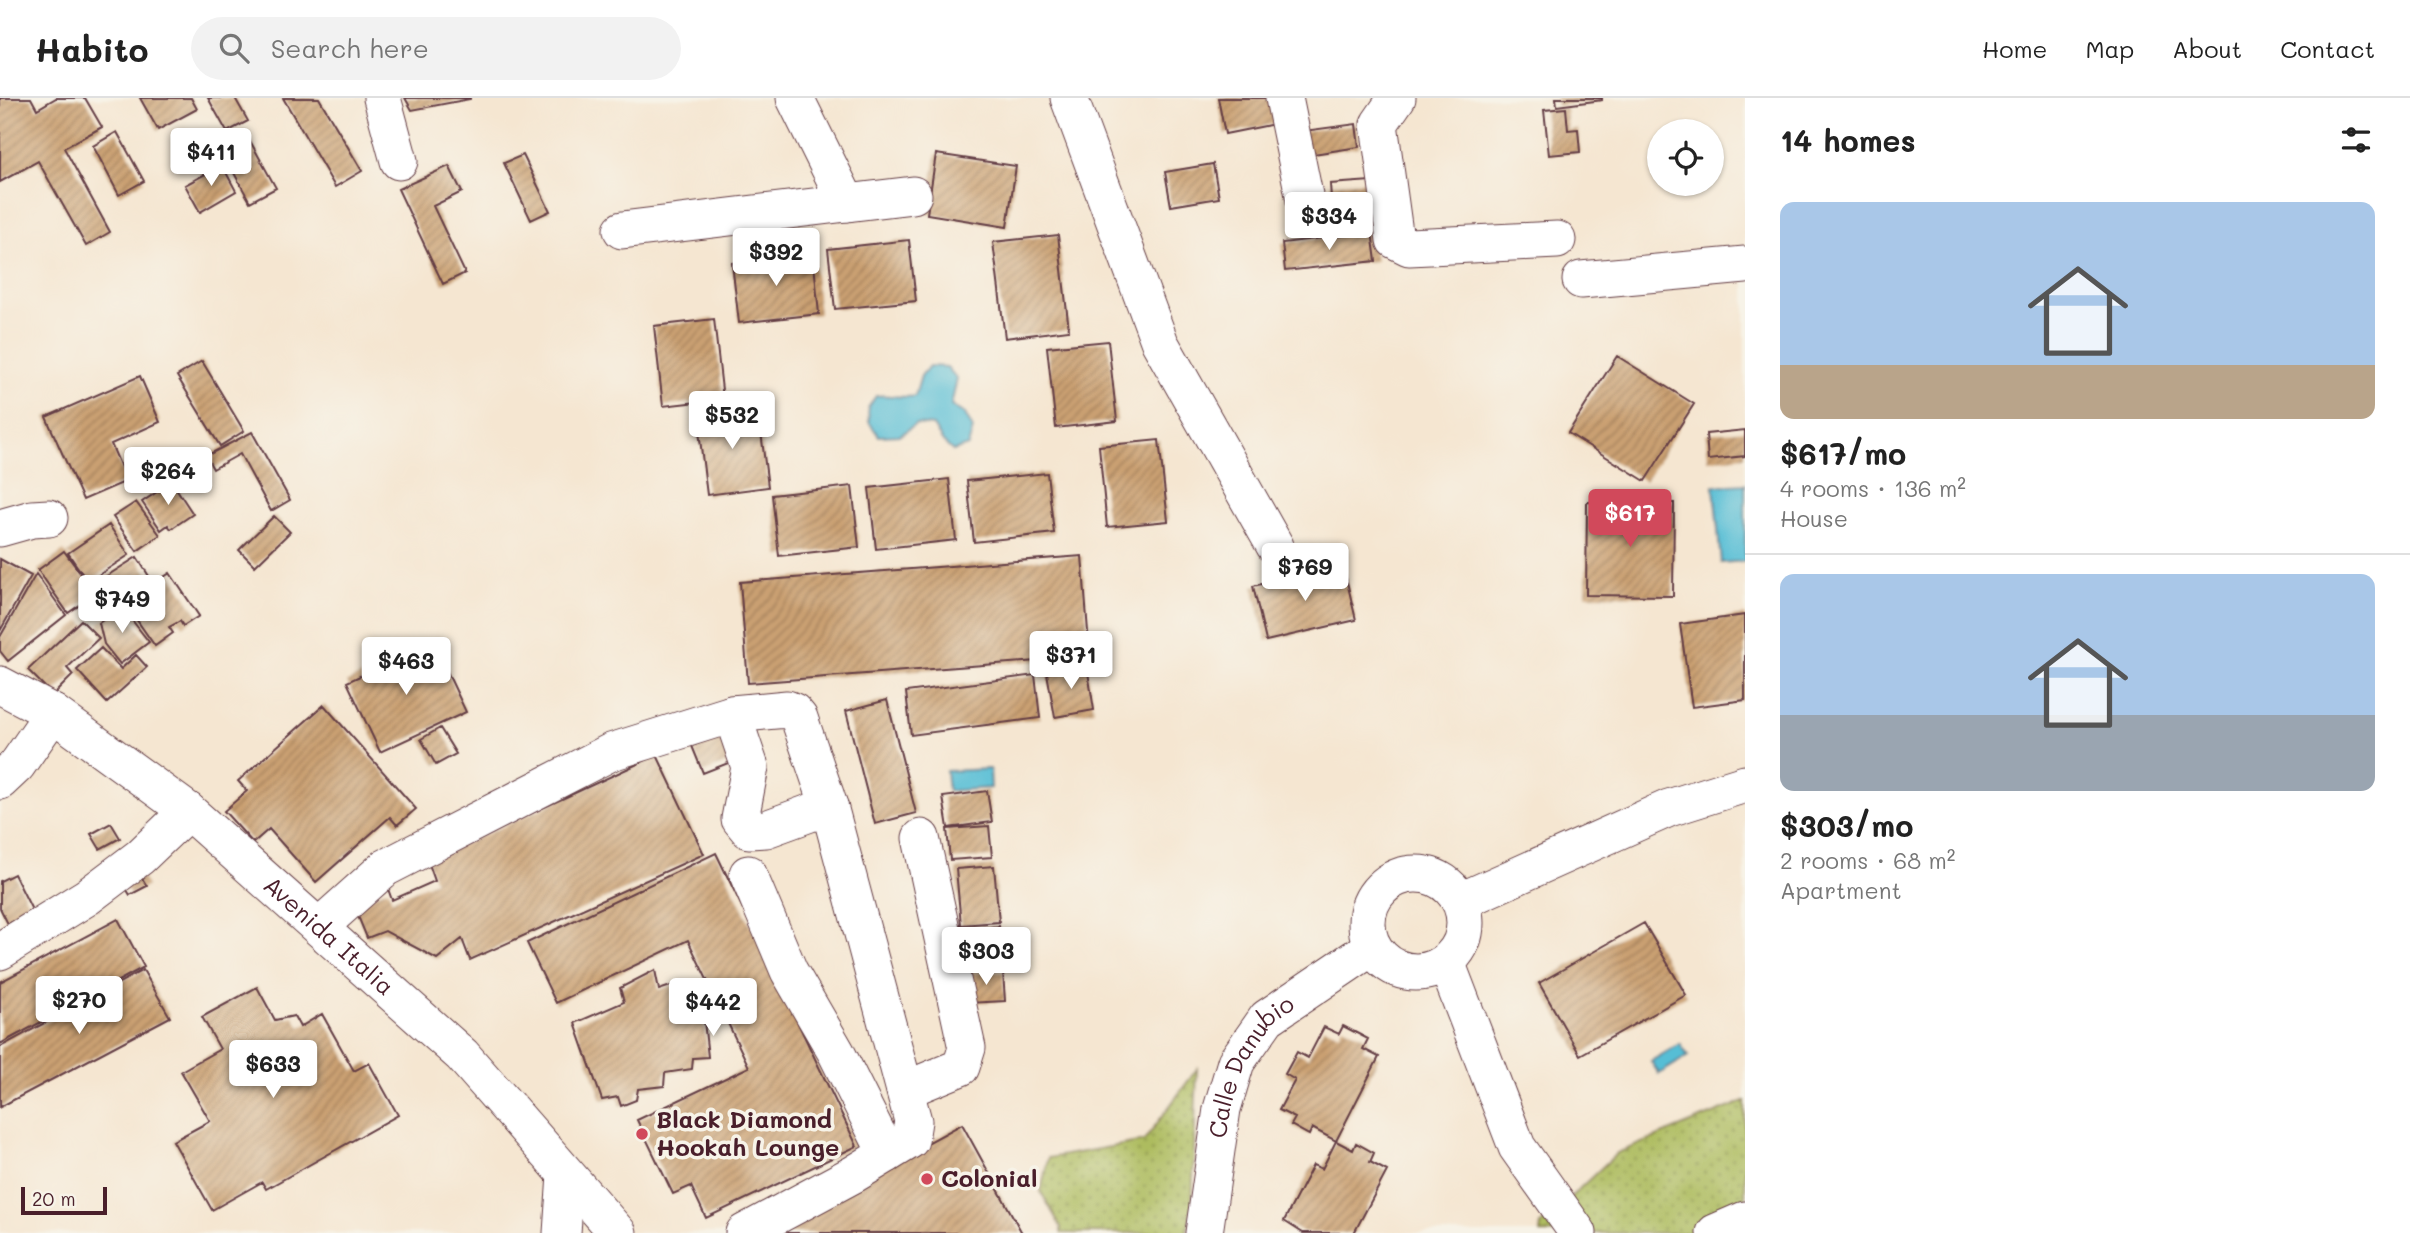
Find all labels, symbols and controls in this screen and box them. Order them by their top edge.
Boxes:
search box [191,17,681,80]
text: Habito [35,27,149,70]
icon: search [215,29,253,67]
text: Search here [271,31,429,65]
text: Home [1982,33,2047,64]
text: Map [2085,33,2134,64]
text: About [2172,33,2242,64]
text: Contact [2280,33,2375,64]
map controls [1647,119,1724,196]
button: locate [1647,119,1724,196]
text: 14 homes [1780,120,1916,160]
icon: filters [2337,121,2375,159]
pin: $411 [170,129,252,188]
text: $411 [186,136,236,166]
pin: $334 [1288,192,1370,252]
text: $334 [1301,200,1357,230]
pin: $392 [735,228,817,288]
text: $392 [749,236,803,266]
icon: home [2015,248,2141,374]
pin: $532 [691,392,773,451]
text: $532 [705,399,759,429]
text: $617/mo [1780,433,1906,473]
pin: $264 [127,448,209,507]
text: $264 [140,455,196,485]
text: 4 rooms · 136 m² [1780,473,1966,503]
pin: $617 [1589,490,1671,549]
text: $617 [1604,497,1656,527]
text: House [1780,503,1848,533]
pin: $769 [1264,544,1346,603]
text: $769 [1278,551,1332,581]
pin: $749 [81,575,163,635]
text: $749 [94,583,150,613]
icon: home [2015,620,2141,746]
pin: $371 [1030,632,1112,691]
pin: $463 [365,638,447,697]
text: $371 [1045,639,1097,669]
text: $463 [378,645,434,675]
text: $303/mo [1780,805,1913,845]
text: 2 rooms · 68 m² [1780,845,1955,875]
street label: Avenida Italia [258,869,401,1001]
text: Apartment [1780,875,1902,905]
pin: $303 [945,928,1027,987]
text: $303 [958,935,1014,965]
pin: $270 [38,976,120,1036]
pin: $442 [672,978,754,1038]
text: $270 [52,984,106,1014]
text: $442 [685,986,741,1016]
street label: Calle Danubio [1201,987,1299,1140]
pin: $633 [232,1040,314,1100]
text: $633 [245,1048,301,1078]
place label: Black Diamond Hookah Lounge [656,1103,839,1162]
marker: Black Diamond Hookah Lounge [634,1126,650,1142]
place label: Colonial [941,1162,1038,1193]
marker: Colonial [919,1171,935,1187]
scale bar [21,1184,107,1216]
text: 20 m [32,1186,76,1211]

